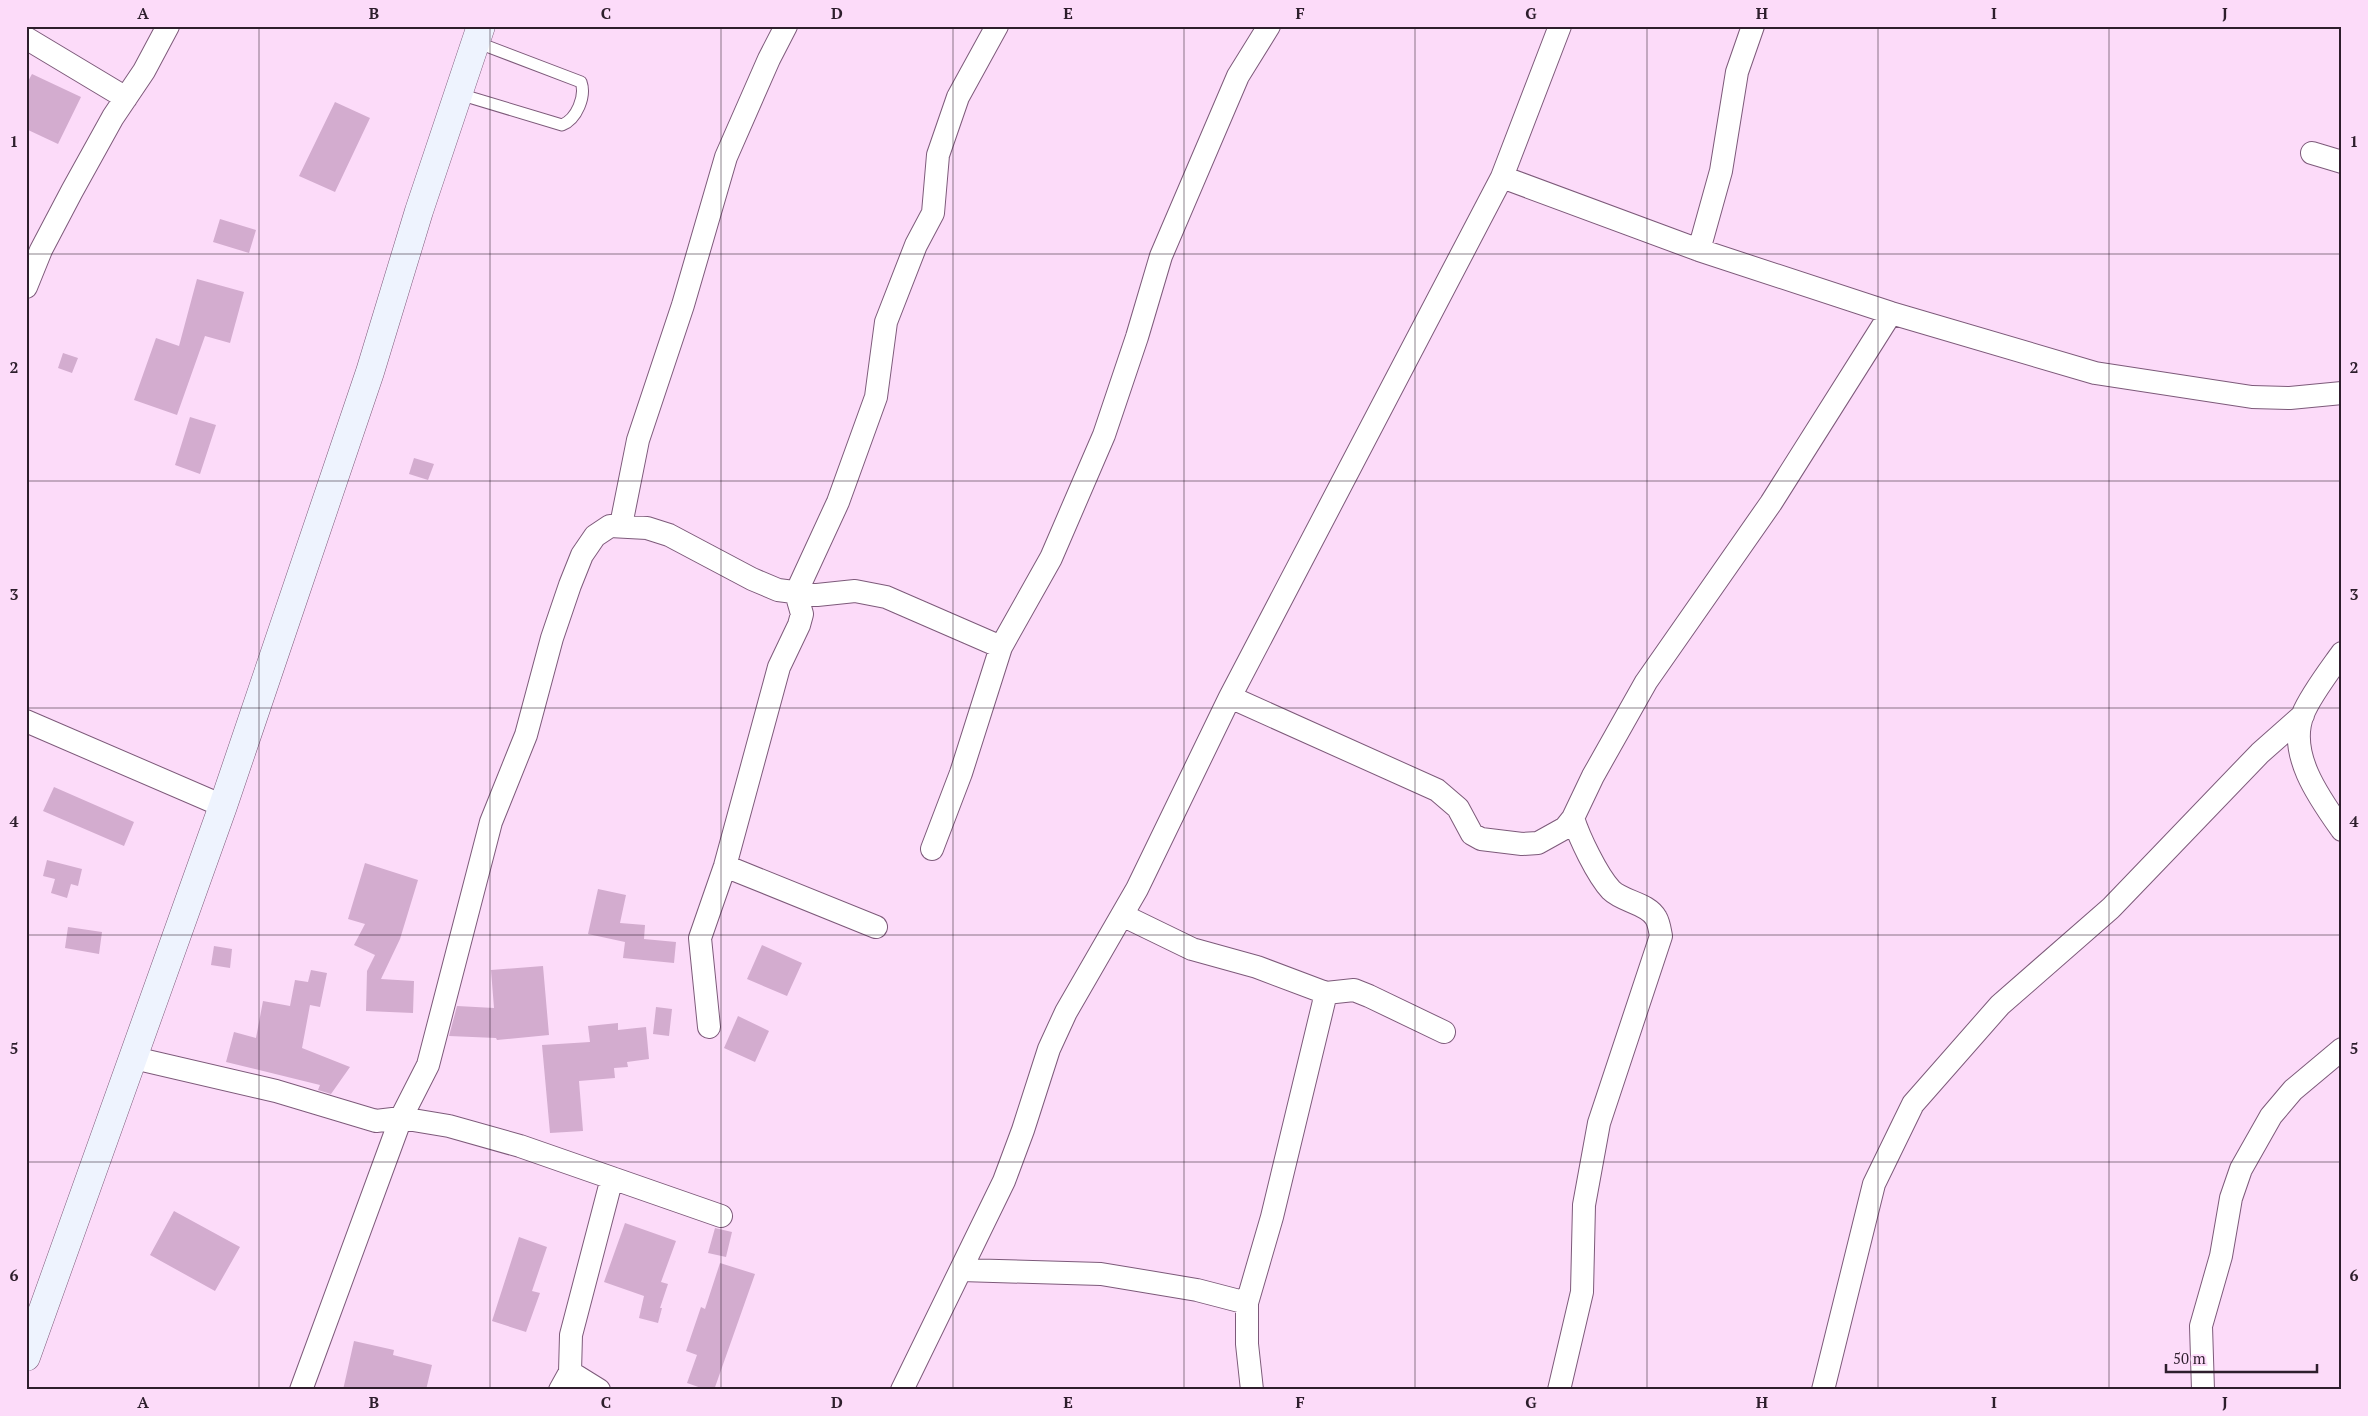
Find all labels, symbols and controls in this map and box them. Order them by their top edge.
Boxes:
text: A [137,2,149,24]
text: B [369,2,379,24]
text: C [601,2,611,24]
text: D [831,2,843,24]
text: E [1063,2,1073,24]
text: F [1295,2,1305,24]
text: G [1525,2,1537,24]
text: H [1756,2,1768,24]
text: I [1991,2,1997,24]
text: J [2222,2,2228,24]
text: 1 [9,130,19,152]
text: 1 [2349,130,2359,152]
text: 2 [9,356,19,378]
text: 2 [2349,356,2359,378]
text: 3 [9,583,19,605]
text: 3 [2349,583,2359,605]
text: 4 [9,810,19,832]
text: 4 [2349,810,2359,832]
text: 5 [9,1037,19,1059]
text: 5 [2349,1037,2359,1059]
text: 6 [9,1264,19,1286]
text: 6 [2349,1264,2359,1286]
scale bar [2166,1341,2317,1373]
text: 50 m [2173,1348,2206,1368]
text: A [137,1391,149,1413]
text: B [369,1391,379,1413]
text: C [601,1391,611,1413]
text: D [831,1391,843,1413]
text: E [1063,1391,1073,1413]
text: F [1295,1391,1305,1413]
text: G [1525,1391,1537,1413]
text: H [1756,1391,1768,1413]
text: I [1991,1391,1997,1413]
text: J [2222,1391,2228,1413]

